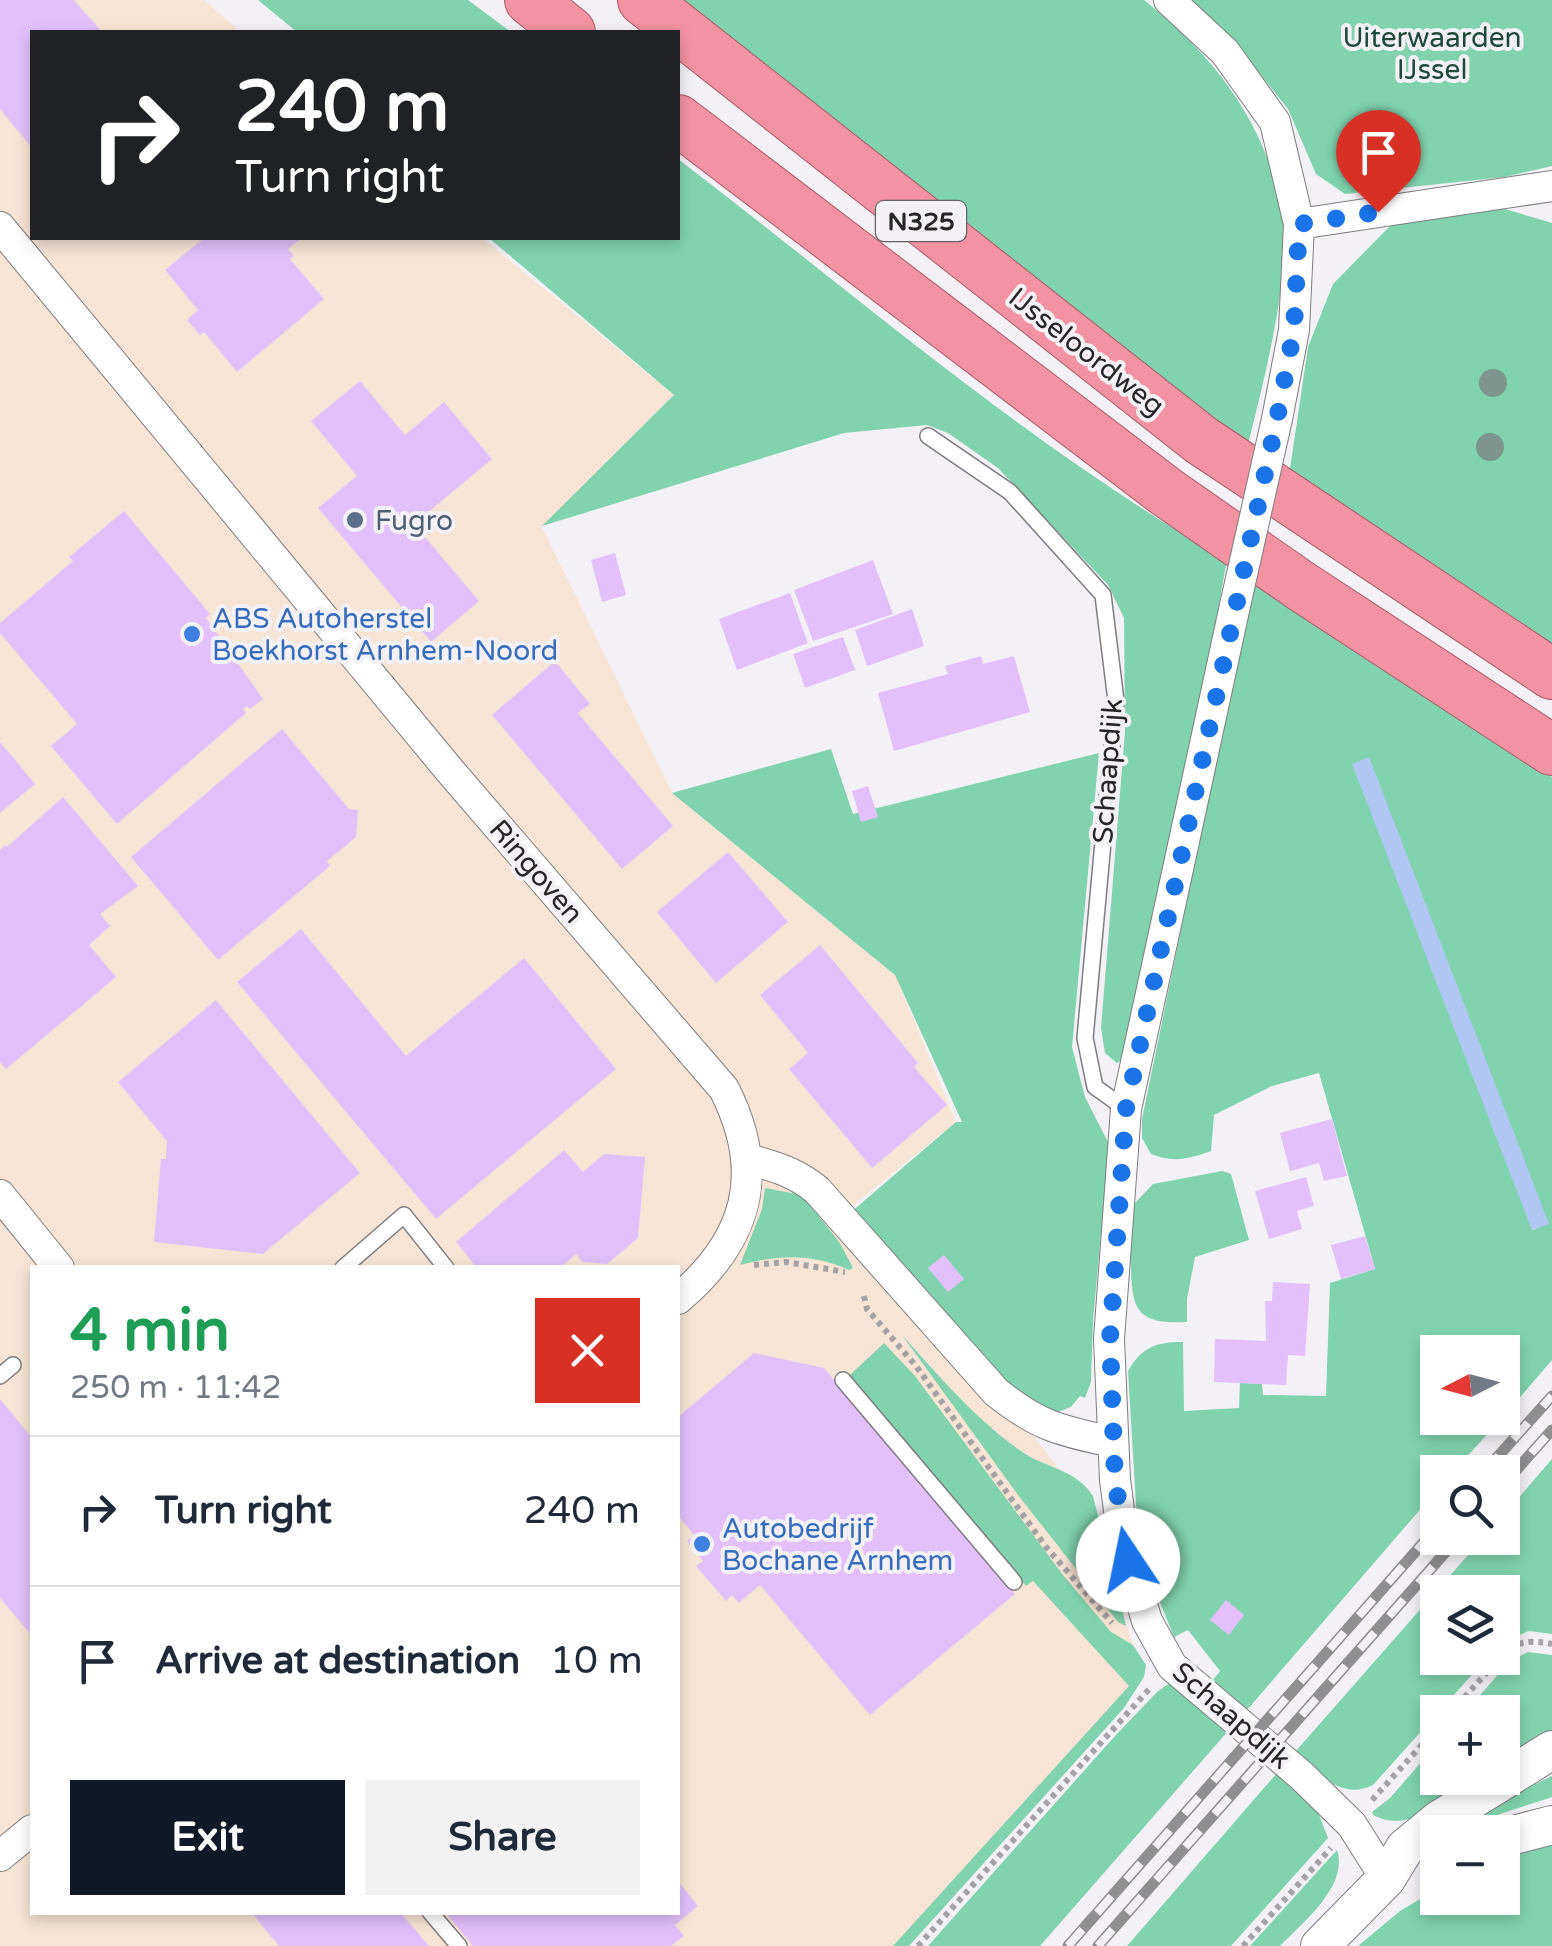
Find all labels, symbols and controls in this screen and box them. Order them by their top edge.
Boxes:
park label: Uiterwaarden IJssel [1342,21,1522,87]
text: 240 m [235,66,449,150]
icon: right [70,70,200,200]
pin [1336,110,1421,213]
icon: arrive [1351,125,1406,180]
text: Turn right [235,151,444,205]
road number: N325 [876,201,966,241]
street label: IJsseloordweg [1002,280,1171,423]
place label: Fugro [375,504,453,538]
marker: Fugro [344,509,366,531]
place label: ABS Autoherstel Boekhorst Arnhem-Noord [212,602,558,668]
marker: ABS Autoherstel Boekhorst Arnhem-Noord [181,623,203,645]
street label: Schaapdijk [1086,697,1130,845]
street label: Ringoven [482,813,590,930]
text: 4 min [70,1295,230,1367]
button: close [535,1298,640,1403]
north arrow [1420,1335,1520,1435]
map controls [1420,1335,1520,1915]
text: 250 m · 11:42 [70,1369,282,1407]
button: search [1420,1455,1520,1555]
icon: right [70,1484,125,1539]
text: Turn right [155,1488,332,1534]
text: 240 m [524,1488,640,1534]
position arrow [1076,1508,1180,1612]
place label: Autobedrijf Bochane Arnhem [722,1512,953,1578]
marker: Autobedrijf Bochane Arnhem [691,1533,713,1555]
button: layers [1420,1575,1520,1675]
icon: arrive [70,1634,125,1689]
text: Arrive at destination [155,1638,520,1684]
text: 10 m [550,1638,643,1684]
street label: Schaapdijk [1165,1655,1297,1776]
button: + [1420,1695,1520,1795]
button: Exit [70,1780,345,1895]
button: Share [365,1780,640,1895]
button: − [1420,1815,1520,1915]

